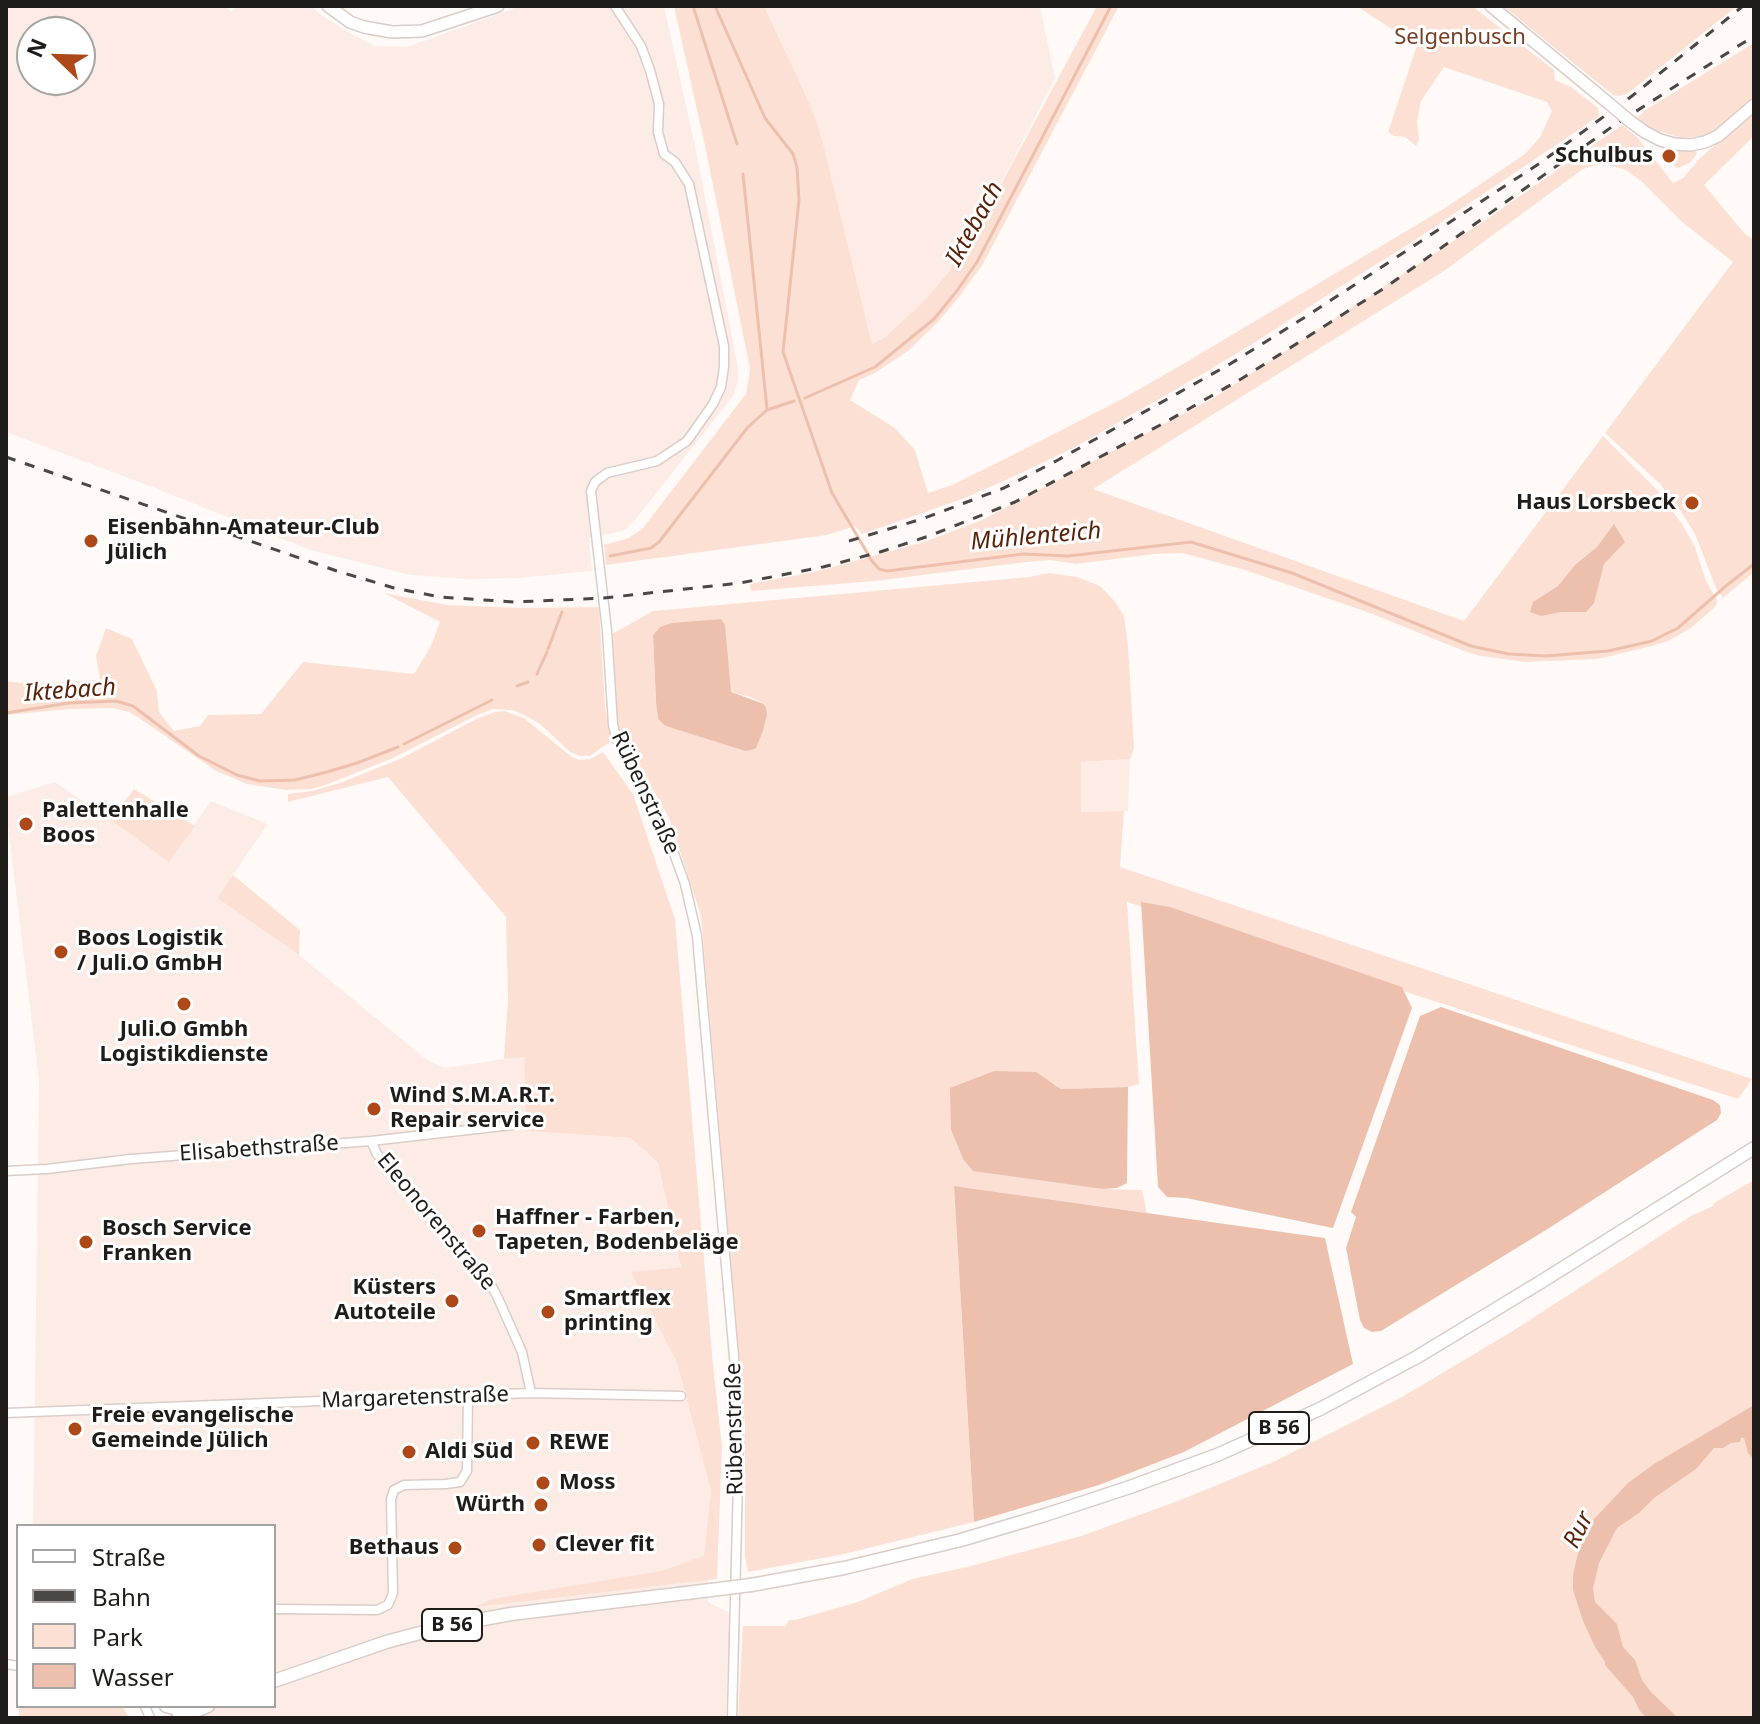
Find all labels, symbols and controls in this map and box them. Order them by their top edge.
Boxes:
north arrow [16,16,96,96]
park label: Selgenbusch [1394,25,1526,51]
text: N [18,33,53,62]
place label: Schulbus [1555,143,1653,169]
marker: Schulbus [1660,147,1678,165]
water label: Iktebach [940,177,1010,271]
place label: Haus Lorsbeck [1516,490,1676,516]
marker: Haus Lorsbeck [1683,494,1701,512]
place label: Eisenbahn-Amateur-Club Jülich [107,515,380,566]
water label: Mühlenteich [970,517,1102,557]
marker: Eisenbahn-Amateur-Club Jülich [82,532,100,550]
water label: Iktebach [23,673,117,709]
street label: Rübenstraße [605,727,685,859]
place label: Palettenhalle Boos [42,798,189,850]
marker: Palettenhalle Boos [17,815,35,833]
place label: Boos Logistik / Juli.O GmbH [77,926,223,978]
marker: Boos Logistik / Juli.O GmbH [52,943,70,961]
marker: Juli.O Gmbh Logistikdienste [175,995,193,1013]
place label: Juli.O Gmbh Logistikdienste [100,1017,268,1068]
place label: Wind S.M.A.R.T. Repair service [390,1083,555,1134]
marker: Wind S.M.A.R.T. Repair service [365,1100,383,1118]
street label: Elisabethstraße [178,1130,340,1168]
street label: Eleonorenstraße [371,1148,501,1296]
place label: Haffner - Farben, Tapeten, Bodenbeläge [495,1205,739,1256]
place label: Bosch Service Franken [102,1216,252,1268]
marker: Haffner - Farben, Tapeten, Bodenbeläge [470,1222,488,1240]
marker: Bosch Service Franken [77,1233,95,1251]
place label: Küsters Autoteile [334,1275,436,1326]
place label: Smartflex printing [564,1286,671,1338]
marker: Küsters Autoteile [443,1292,461,1310]
marker: Smartflex printing [539,1303,557,1321]
street label: Rübenstraße [721,1362,749,1496]
street label: Margaretenstraße [321,1382,509,1414]
place label: Freie evangelische Gemeinde Jülich [91,1403,294,1454]
road number: B 56 [1249,1412,1309,1444]
marker: Freie evangelische Gemeinde Jülich [66,1420,84,1438]
place label: REWE [549,1430,609,1456]
marker: REWE [524,1434,542,1452]
place label: Aldi Süd [425,1439,513,1465]
marker: Aldi Süd [400,1443,418,1461]
place label: Moss [559,1470,616,1496]
marker: Moss [534,1474,552,1492]
place label: Würth [456,1492,525,1518]
marker: Würth [532,1496,550,1514]
water label: Rur [1558,1507,1600,1553]
legend [16,1524,276,1708]
place label: Clever fit [555,1532,654,1558]
place label: Bethaus [349,1535,439,1561]
marker: Clever fit [530,1536,548,1554]
marker: Bethaus [446,1539,464,1557]
text: Straße [92,1540,165,1573]
text: Bahn [92,1580,151,1613]
road number: B 56 [422,1609,482,1641]
text: Park [92,1620,143,1653]
text: Wasser [92,1660,174,1693]

